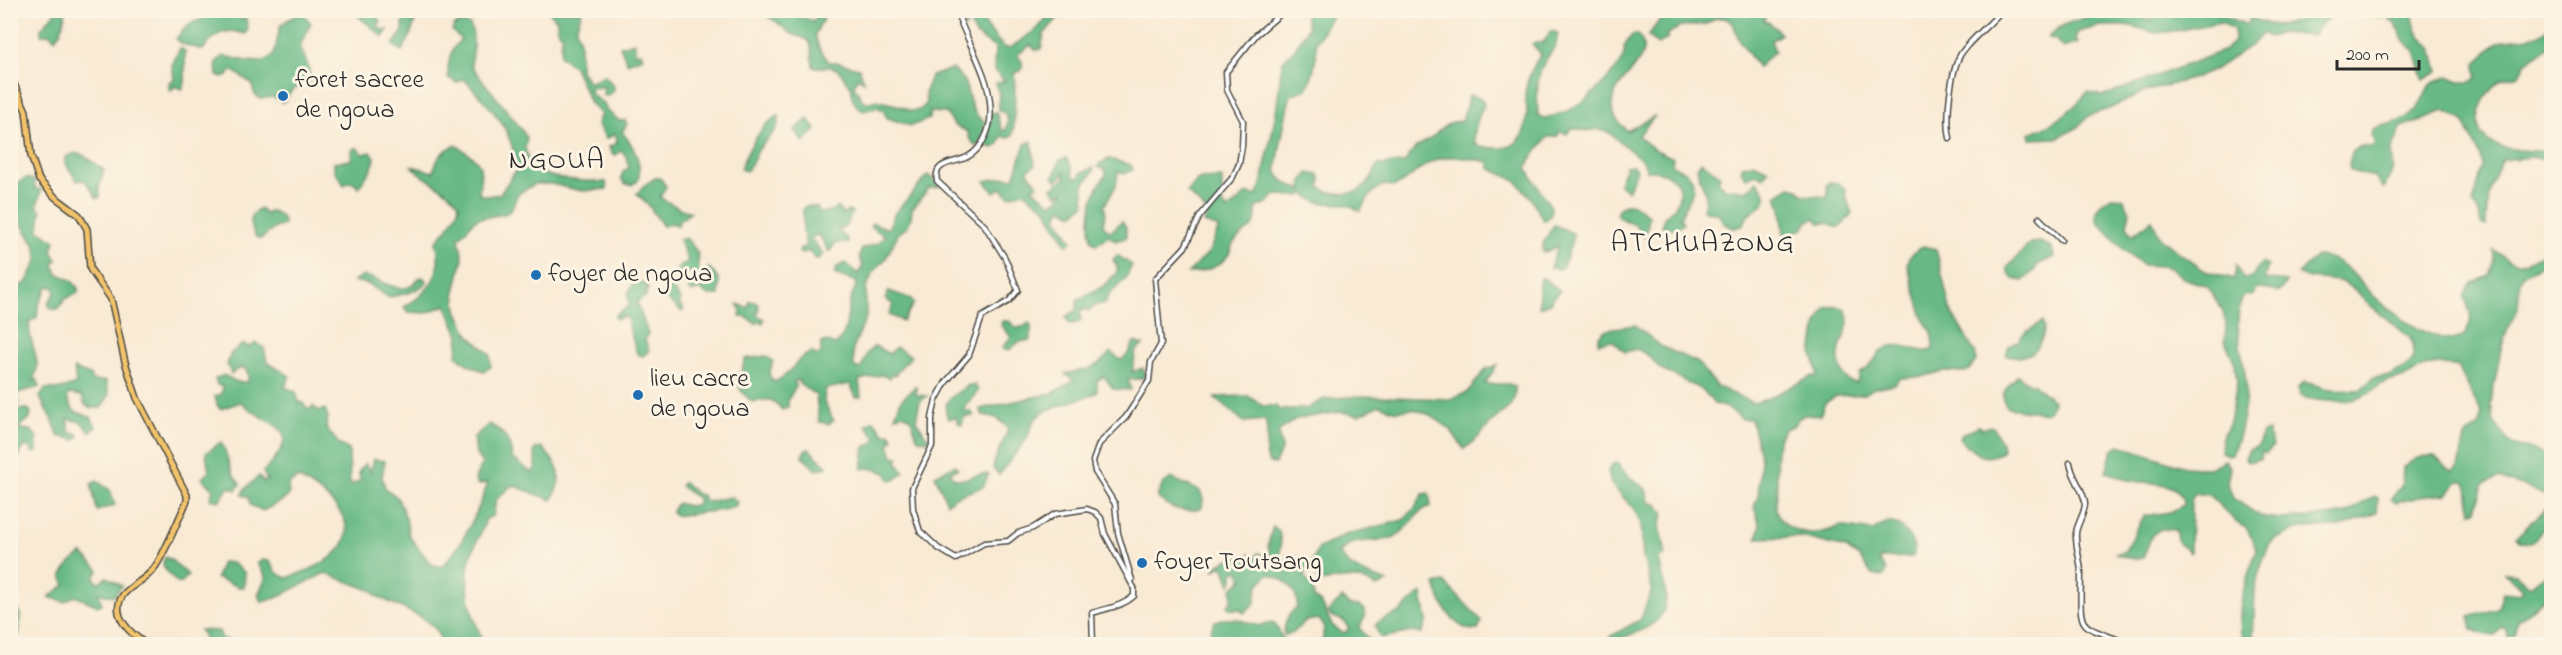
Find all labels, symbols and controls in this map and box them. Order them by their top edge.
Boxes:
scale bar [2337,33,2420,71]
text: 200 m [2346,43,2389,69]
place label: foret sacree de ngoua [295,62,424,130]
marker: foret sacree de ngoua [276,89,290,103]
district label: NGOUA [509,141,605,182]
district label: ATCHUAZONG [1611,224,1795,265]
place label: foyer de ngoua [548,256,712,294]
marker: foyer de ngoua [529,268,543,282]
place label: lieu cacre de ngoua [650,361,750,429]
marker: lieu cacre de ngoua [631,388,645,402]
place label: foyer Toutsang [1154,544,1321,582]
marker: foyer Toutsang [1135,556,1149,570]

